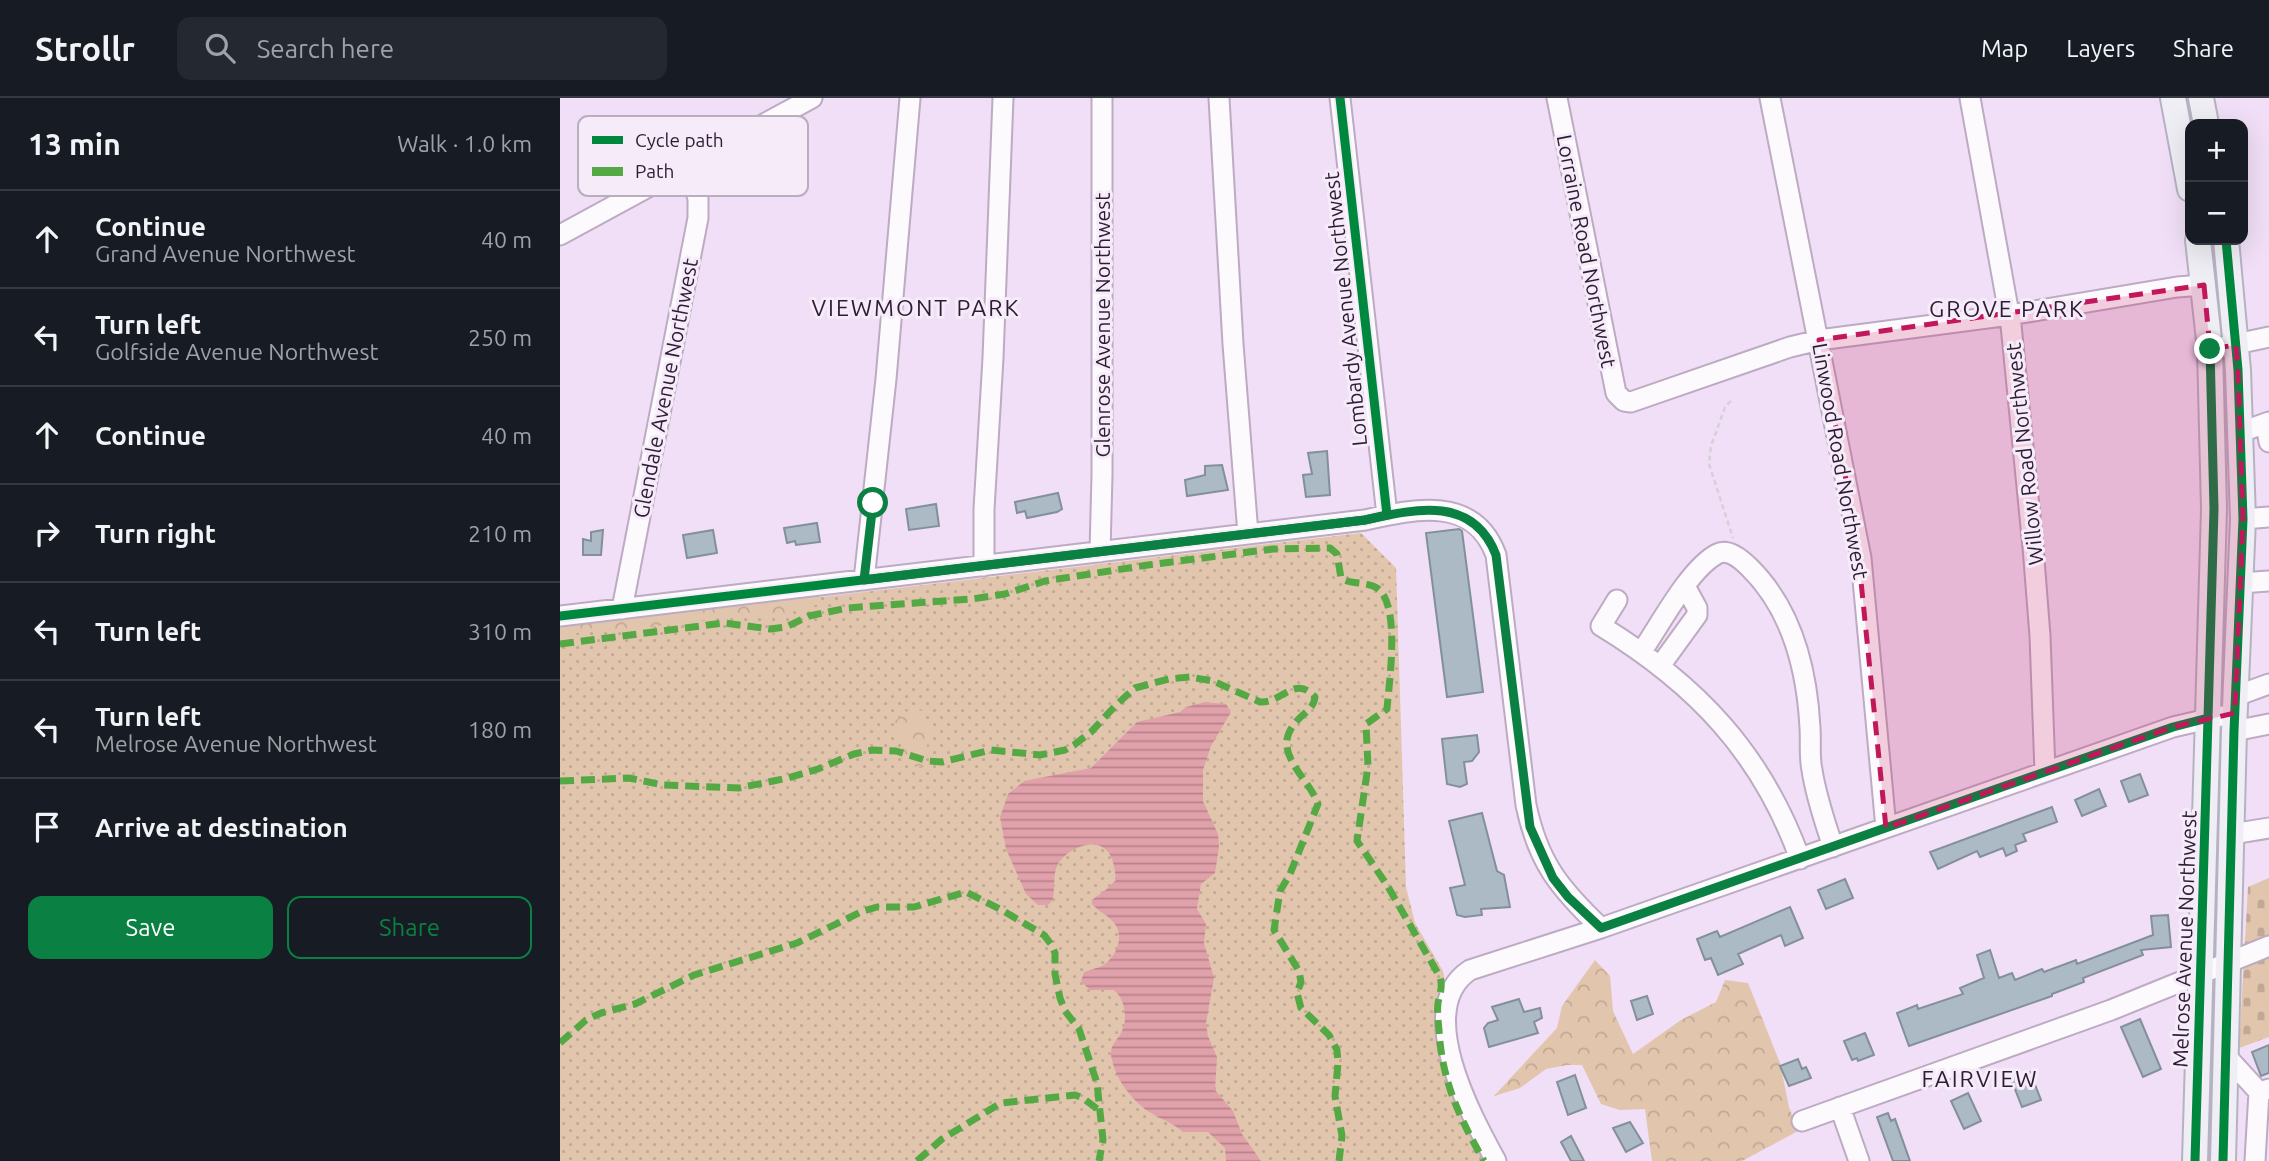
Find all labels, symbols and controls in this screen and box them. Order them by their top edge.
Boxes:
search box [177,17,667,80]
icon: search [201,29,239,67]
text: Strollr [35,30,135,67]
text: Search here [257,34,394,63]
text: Map [1981,35,2028,62]
text: Layers [2066,35,2135,62]
text: Share [2173,35,2234,62]
legend [578,116,808,196]
map controls [2185,119,2248,245]
button: + [2185,119,2248,182]
text: 13 min [28,127,121,161]
text: Cycle path [635,129,724,151]
text: Walk · 1.0 km [397,131,532,156]
street label: Lorraine Road Northwest [1553,132,1621,370]
text: Path [635,160,674,182]
street label: Lombardy Avenue Northwest [1319,171,1371,447]
button: − [2185,182,2248,245]
street label: Glenrose Avenue Northwest [1090,193,1114,458]
text: Continue [95,212,206,241]
icon: ahead [28,220,66,258]
text: 40 m [481,227,532,252]
text: Grand Avenue Northwest [95,241,356,266]
street label: Glendale Avenue Northwest [628,256,702,520]
district label: VIEWMONT PARK [811,295,1021,320]
district label: GROVE PARK [1929,296,2085,321]
text: Turn left [95,310,201,339]
icon: left [28,318,66,356]
text: 250 m [468,325,532,350]
route end [2194,333,2225,364]
text: Golfside Avenue Northwest [95,339,379,364]
street label: Linwood Road Northwest [1808,341,1874,581]
street label: Willow Road Northwest [2000,342,2048,566]
icon: ahead [28,416,66,454]
text: Continue [95,421,206,450]
text: 40 m [481,423,532,448]
route start [857,487,888,518]
icon: right [28,514,66,552]
text: Turn right [95,519,216,548]
text: 210 m [468,521,532,546]
icon: left [28,612,66,650]
text: Turn left [95,617,201,646]
text: 310 m [468,619,532,644]
text: Turn left [95,702,201,731]
icon: left [28,710,66,748]
text: 180 m [468,717,532,742]
text: Melrose Avenue Northwest [95,731,377,756]
icon: arrive [28,808,66,846]
street label: Melrose Avenue Northwest [2168,810,2200,1068]
text: Arrive at destination [95,813,348,842]
button: Save [28,896,273,959]
button: Share [287,896,532,959]
district label: FAIRVIEW [1921,1066,2039,1091]

